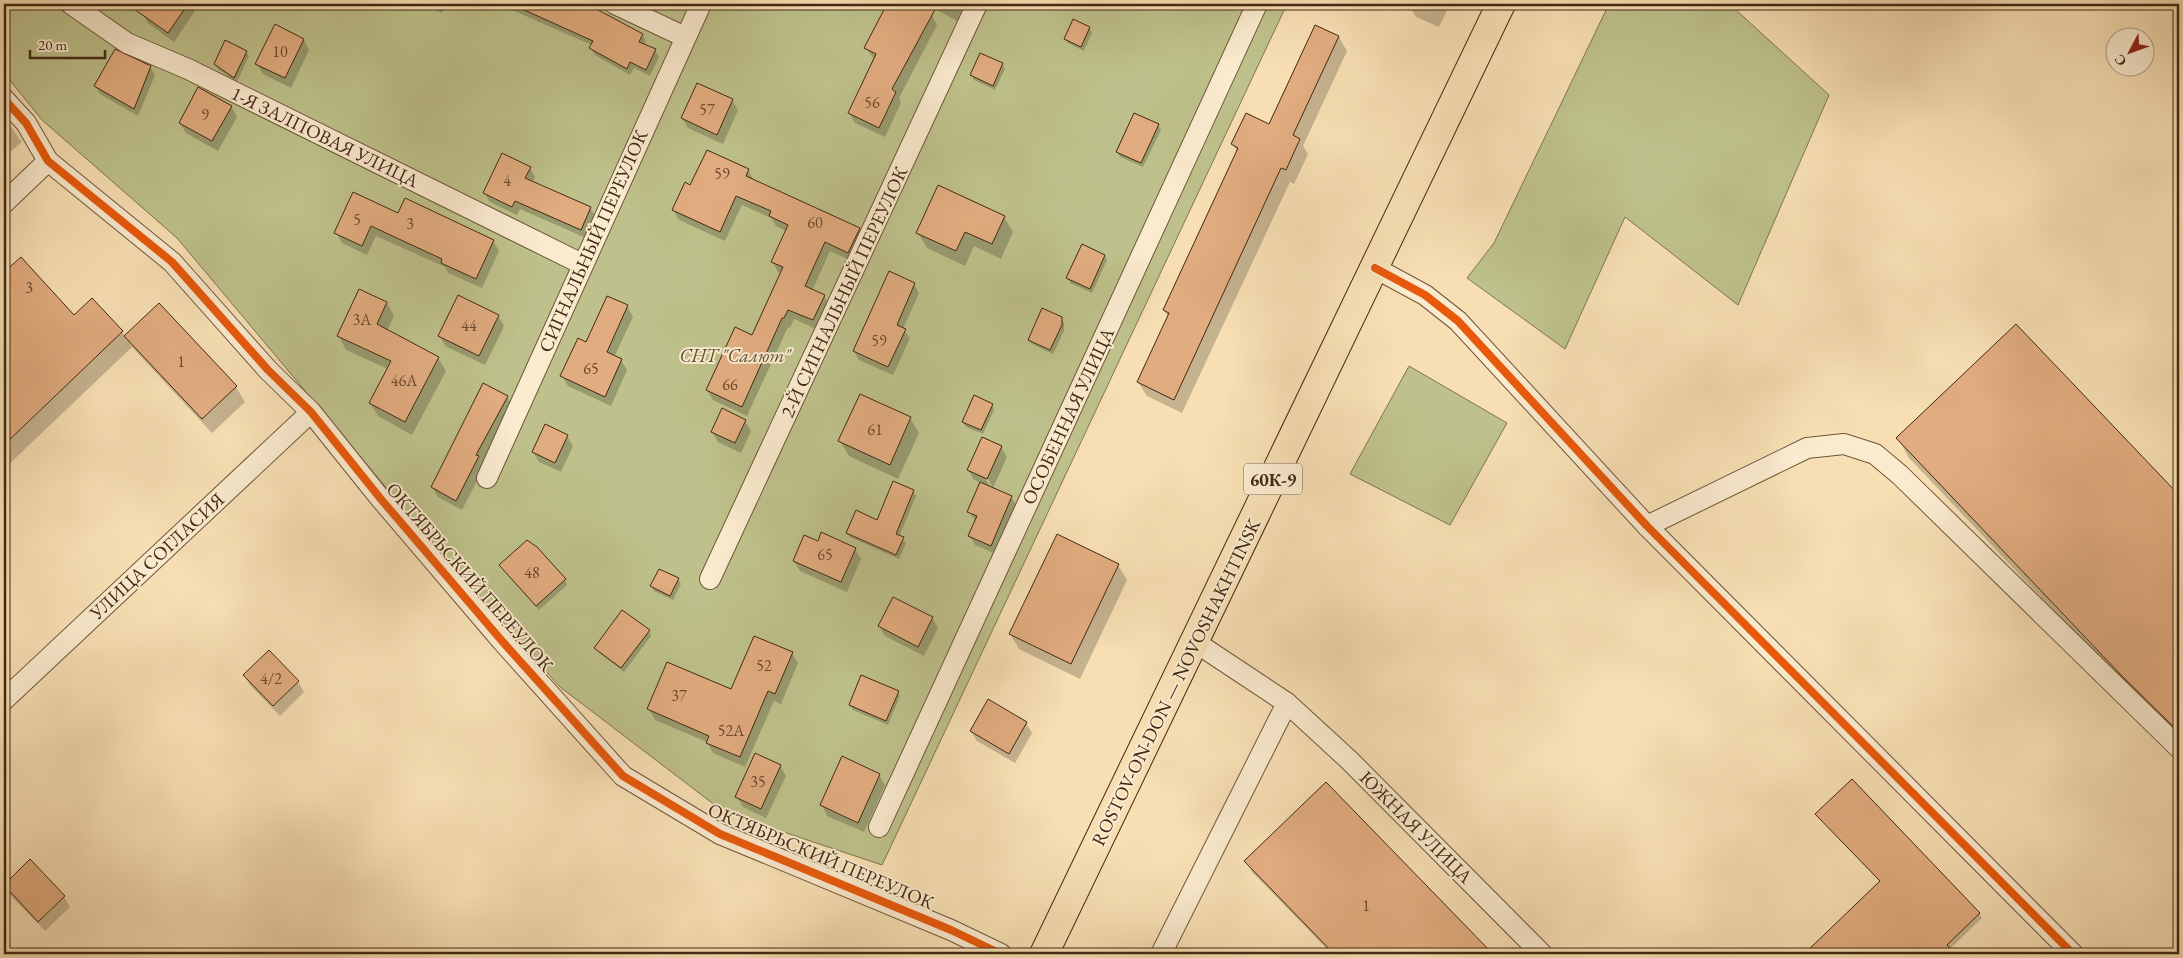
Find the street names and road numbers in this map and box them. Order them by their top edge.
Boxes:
street label: 1-Я ЗАЛПОВАЯ УЛИЦА [227,81,424,194]
street label: СИГНАЛЬНЫЙ ПЕРЕУЛОК [533,125,654,356]
street label: 2-Й СИГНАЛЬНЫЙ ПЕРЕУЛОК [775,162,914,422]
street label: ОСОБЕННАЯ УЛИЦА [1016,323,1120,508]
road number: 60К-9 [1244,464,1302,494]
street label: ОКТЯБРЬСКИЙ ПЕРЕУЛОК [381,477,559,677]
street label: УЛИЦА СОГЛАСИЯ [84,487,230,626]
street label: ROSTOV-ON-DON — NOVOSHAKHTINSK [1086,513,1267,850]
street label: ЮЖНАЯ УЛИЦА [1354,765,1478,889]
street label: ОКТЯБРЬСКИЙ ПЕРЕУЛОК [704,797,938,915]

